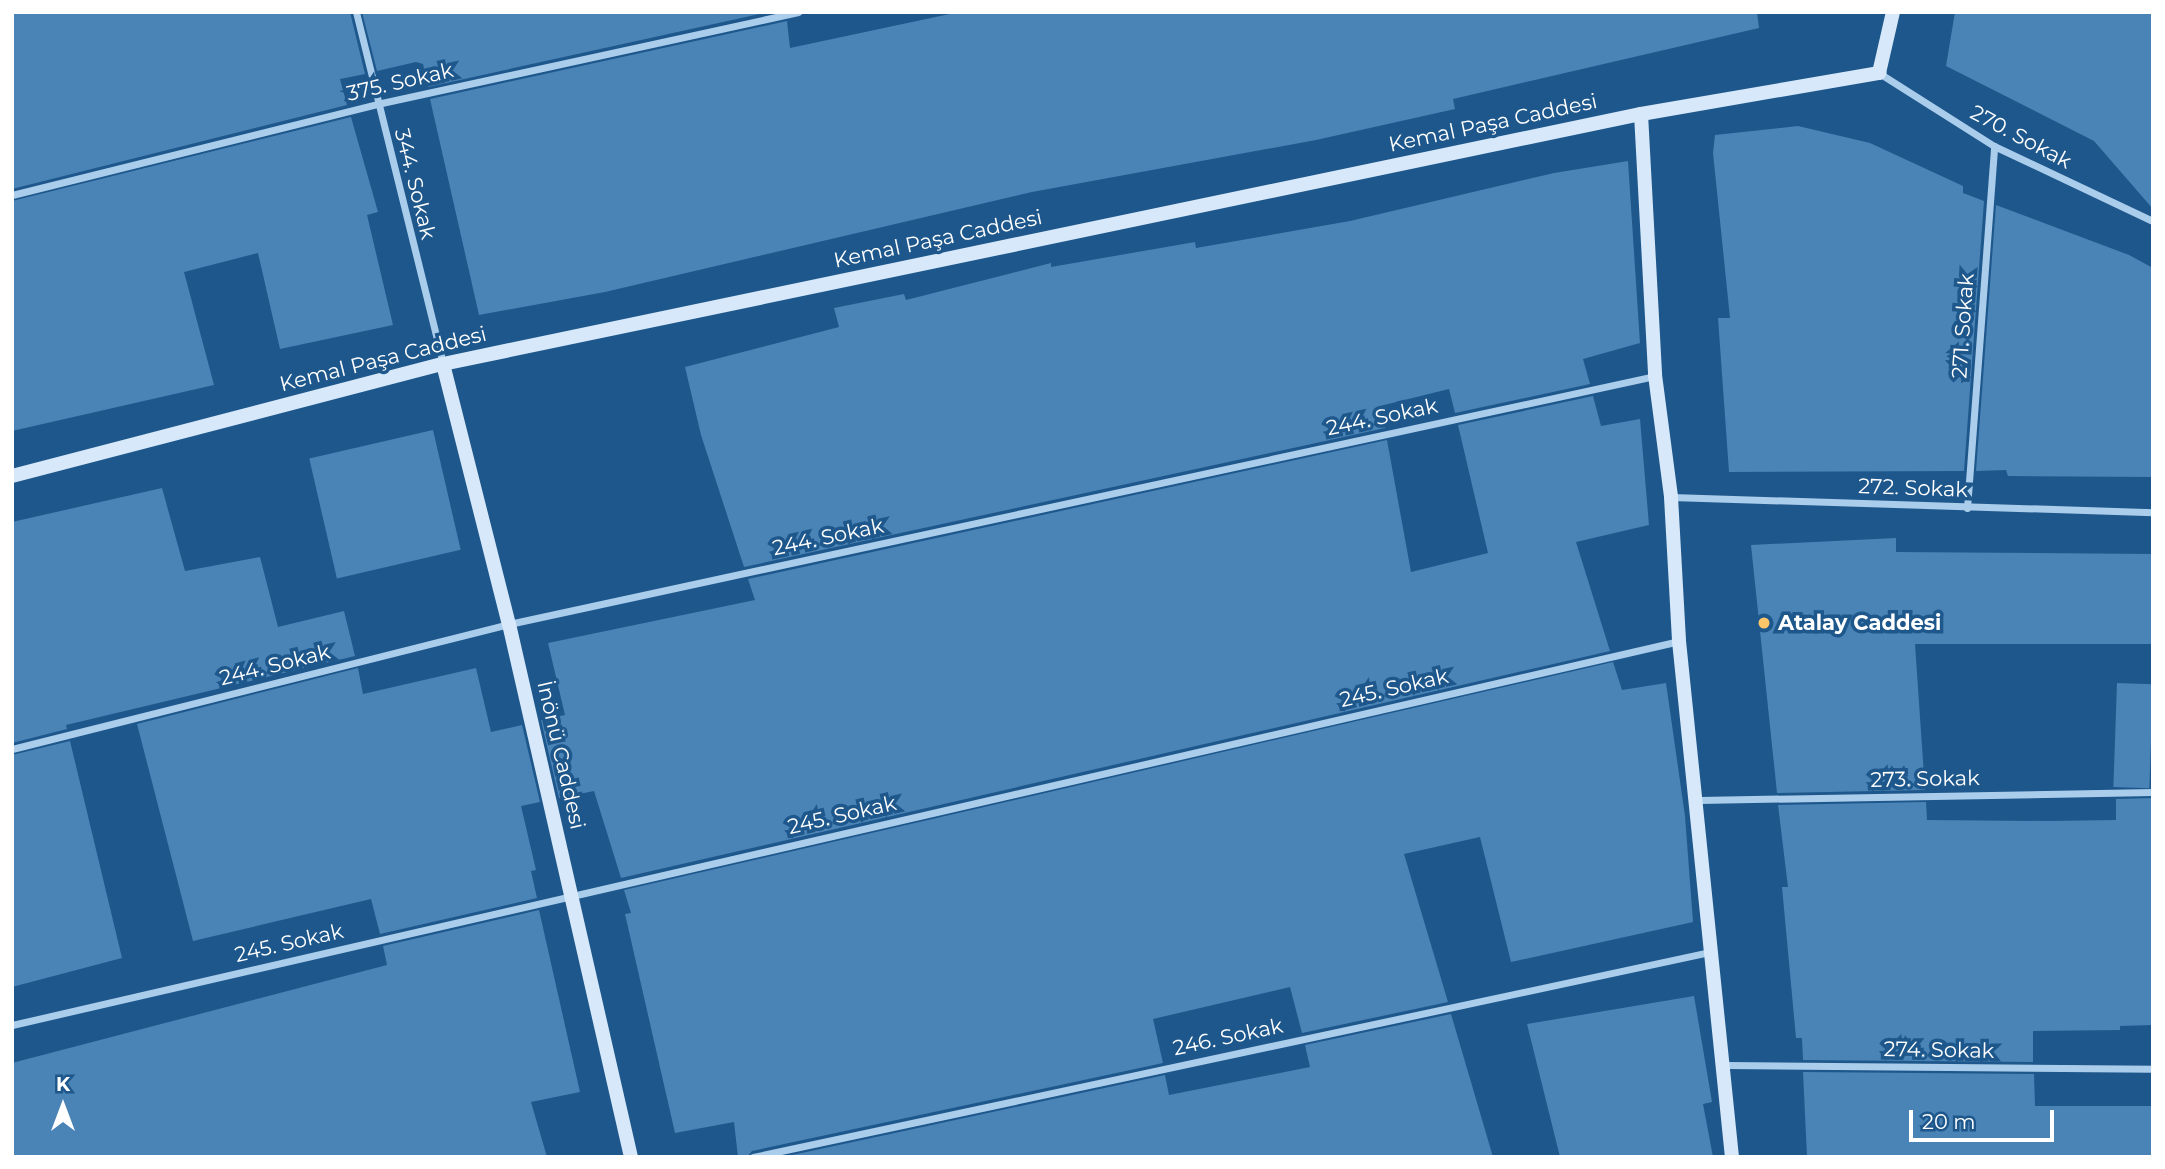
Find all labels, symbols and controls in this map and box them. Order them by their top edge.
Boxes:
street label: 375. Sokak [344,57,456,107]
street label: Kemal Paşa Caddesi [1386,89,1600,157]
street label: 270. Sokak [1966,100,2076,174]
street label: 344. Sokak [389,126,441,242]
street label: Kemal Paşa Caddesi [831,205,1045,273]
street label: 271. Sokak [1947,273,1979,379]
street label: Kemal Paşa Caddesi [277,321,489,397]
street label: 244. Sokak [1324,393,1440,441]
street label: 272. Sokak [1858,473,1968,503]
street label: 244. Sokak [770,513,886,561]
place label: Atalay Caddesi [1778,610,1941,636]
marker: Atalay Caddesi [1756,615,1772,631]
street label: 244. Sokak [217,639,333,691]
street label: 245. Sokak [1337,663,1451,713]
street label: İnönü Caddesi [532,678,590,832]
street label: 273. Sokak [1870,765,1980,793]
street label: 245. Sokak [785,790,899,840]
street label: 245. Sokak [232,918,346,968]
street label: 246. Sokak [1171,1013,1285,1061]
street label: 274. Sokak [1884,1036,1994,1064]
north arrow [28,1071,98,1141]
text: K [56,1073,70,1096]
scale bar [1913,1096,2058,1140]
text: 20 m [1922,1109,1976,1134]

